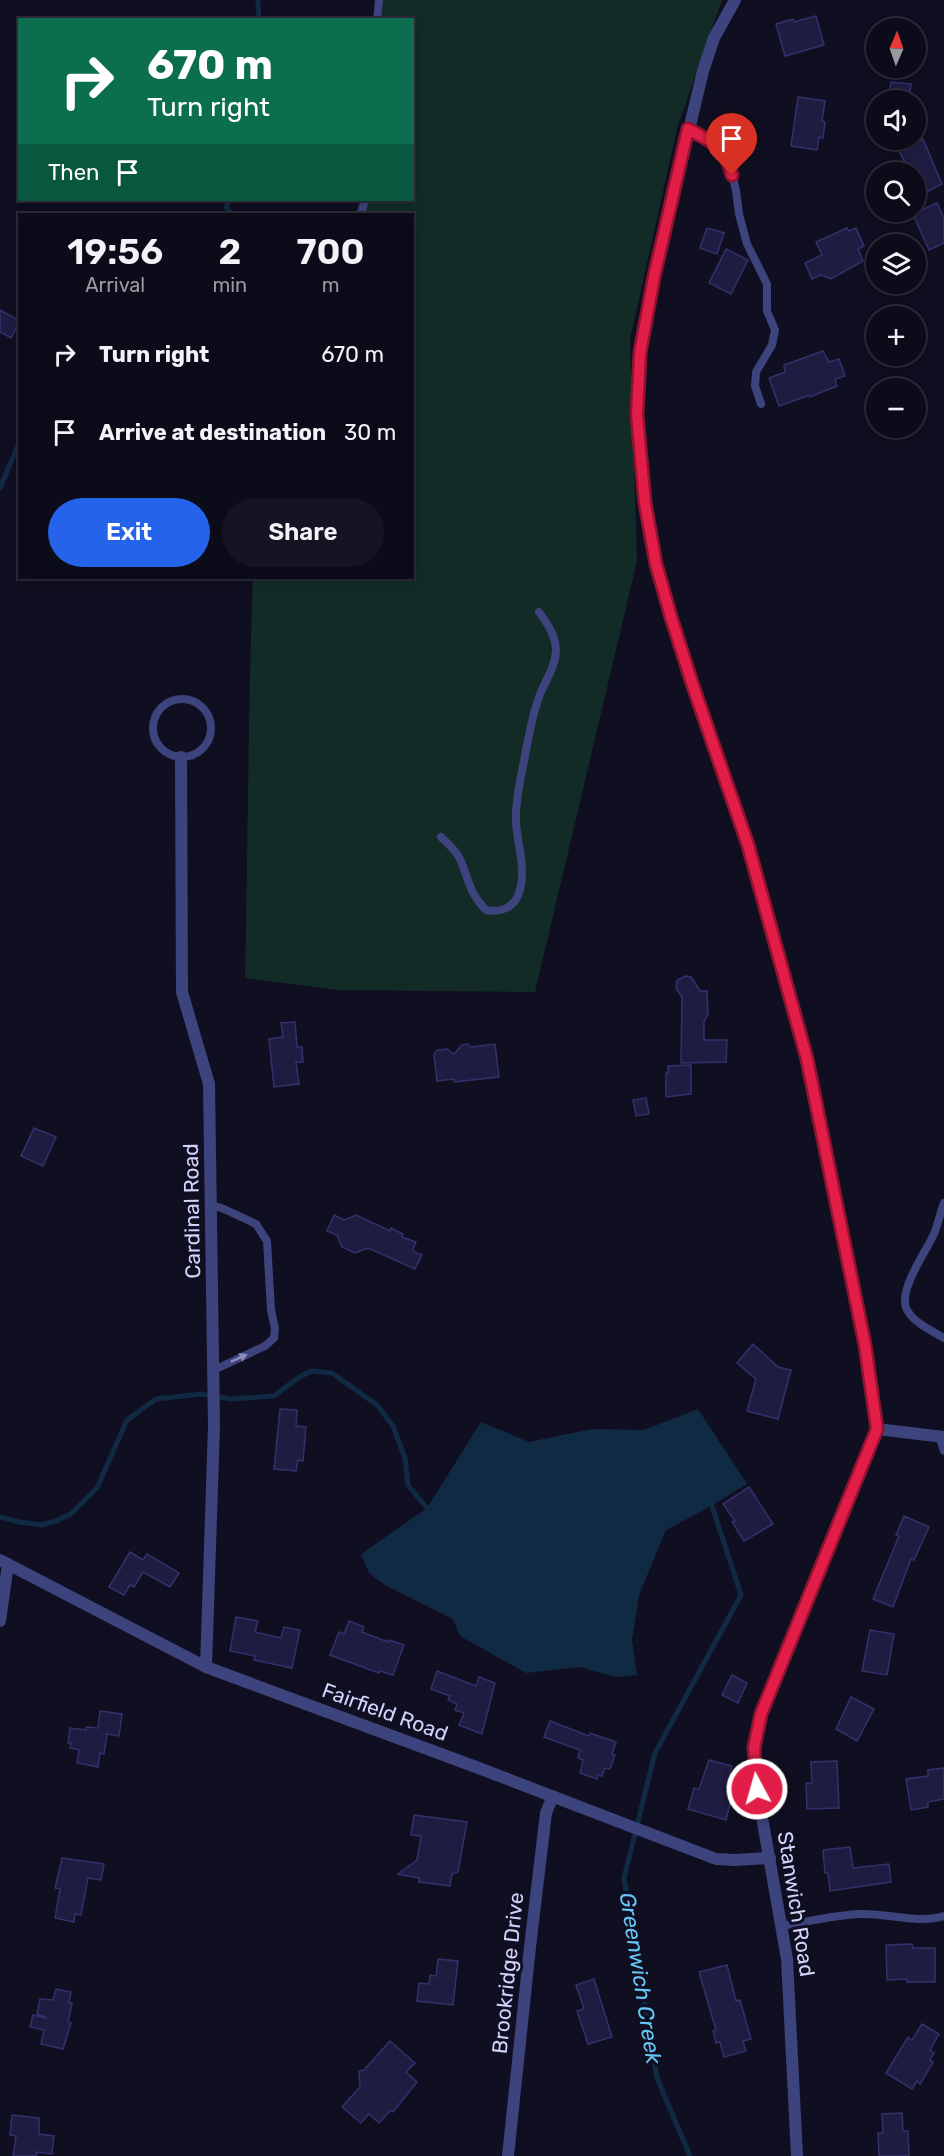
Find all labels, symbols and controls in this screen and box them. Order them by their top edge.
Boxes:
north arrow [866,18,926,78]
map controls [866,18,926,438]
text: 670 m [147,40,273,90]
icon: right [48,42,126,120]
button: sound [866,90,926,150]
text: Turn right [147,91,270,123]
pin [706,113,757,175]
icon: arrive [715,122,748,155]
icon: arrive [111,156,144,189]
text: Then [48,159,99,186]
button: search [866,162,926,222]
text: 19:56 [67,230,163,273]
text: 2 [218,230,241,273]
text: 700 [296,230,365,273]
button: layers [866,234,926,294]
text: Arrival [85,273,145,297]
text: min [212,273,247,297]
text: m [322,273,339,297]
button: + [866,306,926,366]
icon: right [48,338,81,371]
text: Turn right [99,341,209,368]
text: 670 m [321,341,384,368]
button: − [866,378,926,438]
icon: arrive [48,416,81,449]
text: Arrive at destination [99,419,326,446]
text: 30 m [344,419,396,446]
button: Exit [48,498,210,567]
button: Share [222,498,384,567]
street label: Cardinal Road [178,1143,205,1279]
one-way arrow [231,1354,248,1363]
street label: Fairfield Road [319,1677,452,1746]
position arrow [725,1757,789,1821]
street label: Stanwich Road [773,1830,820,1978]
water label: Greenwich Creek [614,1890,668,2067]
street label: Brookridge Drive [487,1891,528,2055]

